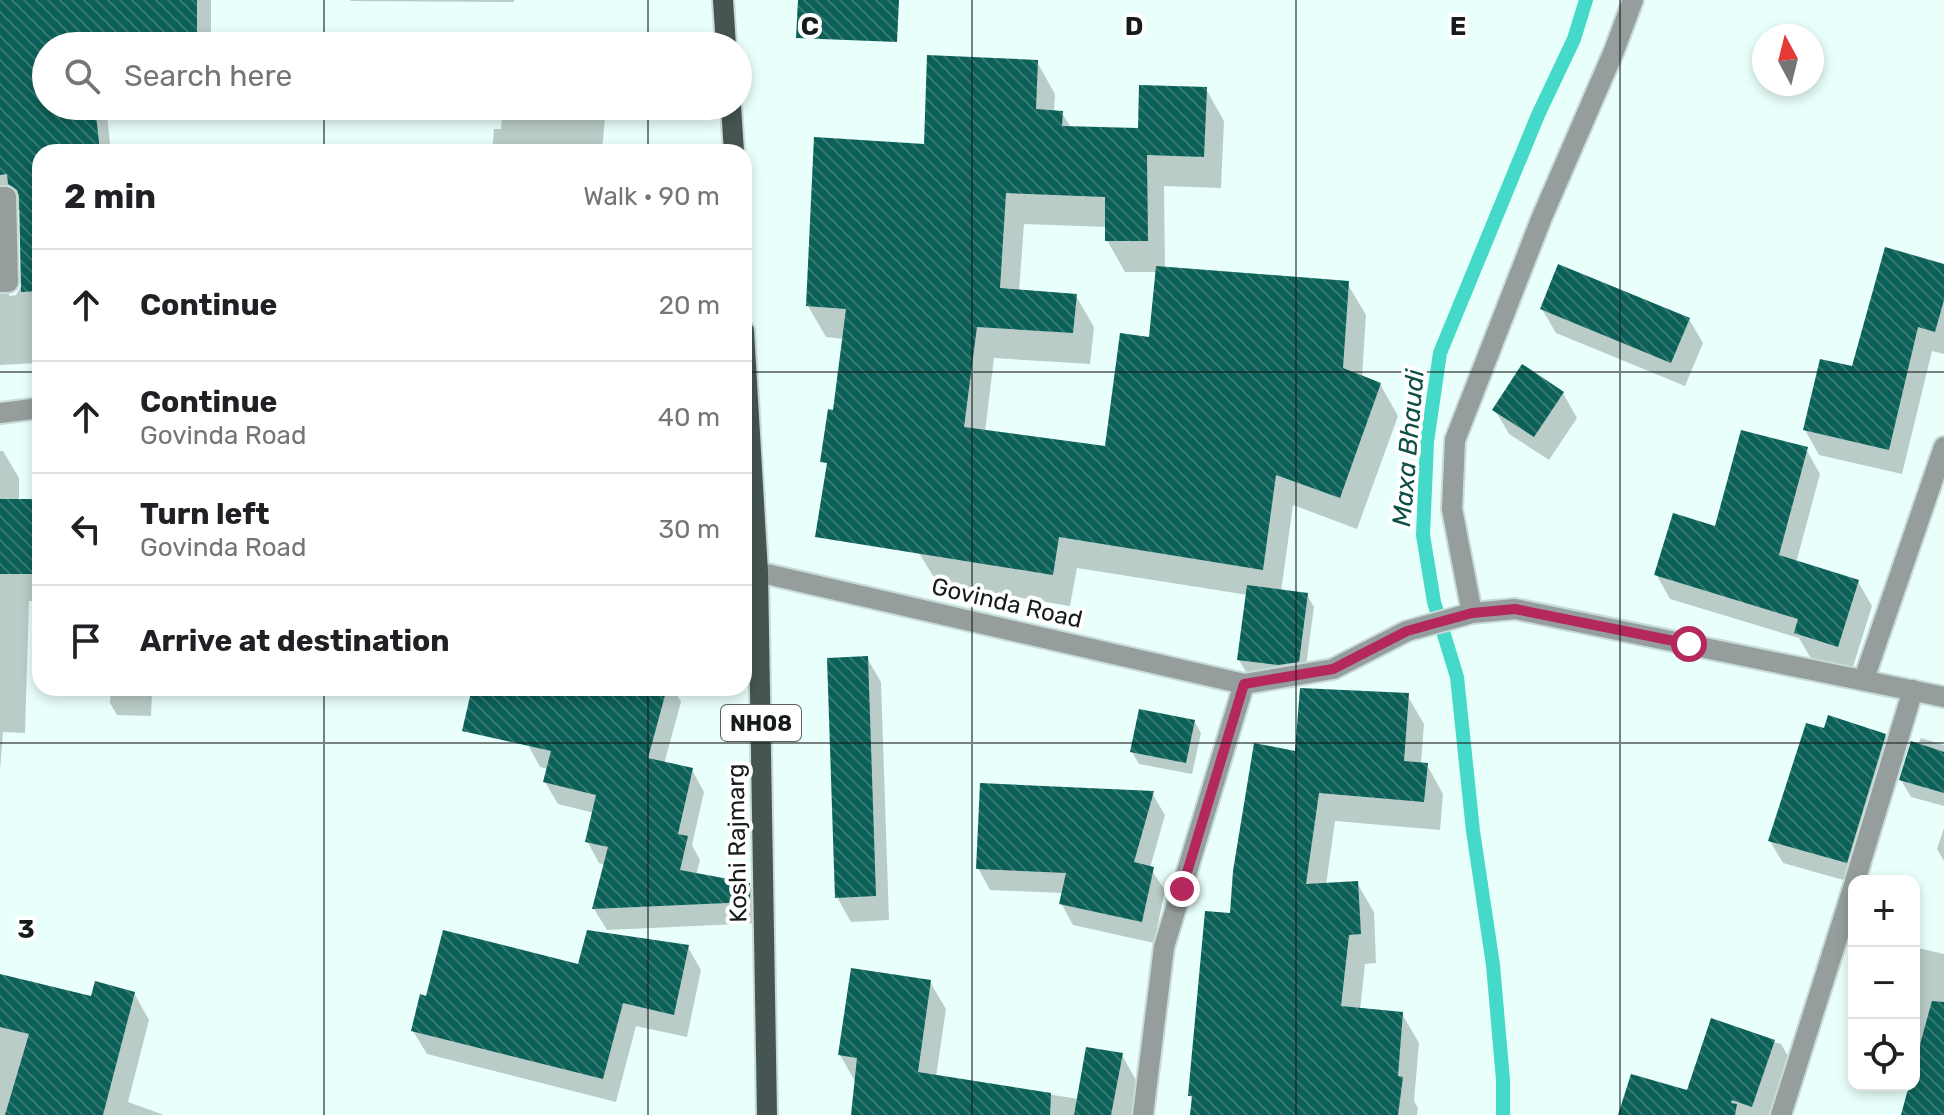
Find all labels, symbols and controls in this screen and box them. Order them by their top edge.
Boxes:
text: C [801,11,819,42]
text: D [1125,11,1143,42]
text: E [1450,11,1466,42]
north arrow [1752,24,1824,96]
search box [32,32,752,120]
icon: search [60,54,104,98]
text: Search here [124,58,292,94]
text: 2 min [64,176,156,217]
text: Walk · 90 m [583,181,720,212]
icon: ahead [64,283,108,327]
text: Continue [140,287,277,323]
text: 20 m [659,290,720,321]
water label: Maxa Bhaudi [1386,368,1431,528]
text: Continue [140,384,277,420]
icon: ahead [64,395,108,439]
text: 40 m [658,402,720,433]
text: Govinda Road [140,420,306,451]
text: Turn left [140,496,270,532]
icon: left [64,507,108,551]
text: 30 m [658,514,720,545]
text: Govinda Road [140,532,306,563]
street label: Govinda Road [929,572,1085,634]
icon: arrive [64,619,108,663]
text: Arrive at destination [140,623,450,659]
route start [1671,626,1707,662]
road number: NH08 [721,705,801,741]
street label: Koshi Rajmarg [722,763,752,923]
route end [1164,871,1200,907]
map controls [1848,875,1920,1091]
button: + [1848,875,1920,947]
text: 3 [17,914,35,945]
button: − [1848,947,1920,1019]
button: locate [1848,1019,1920,1091]

